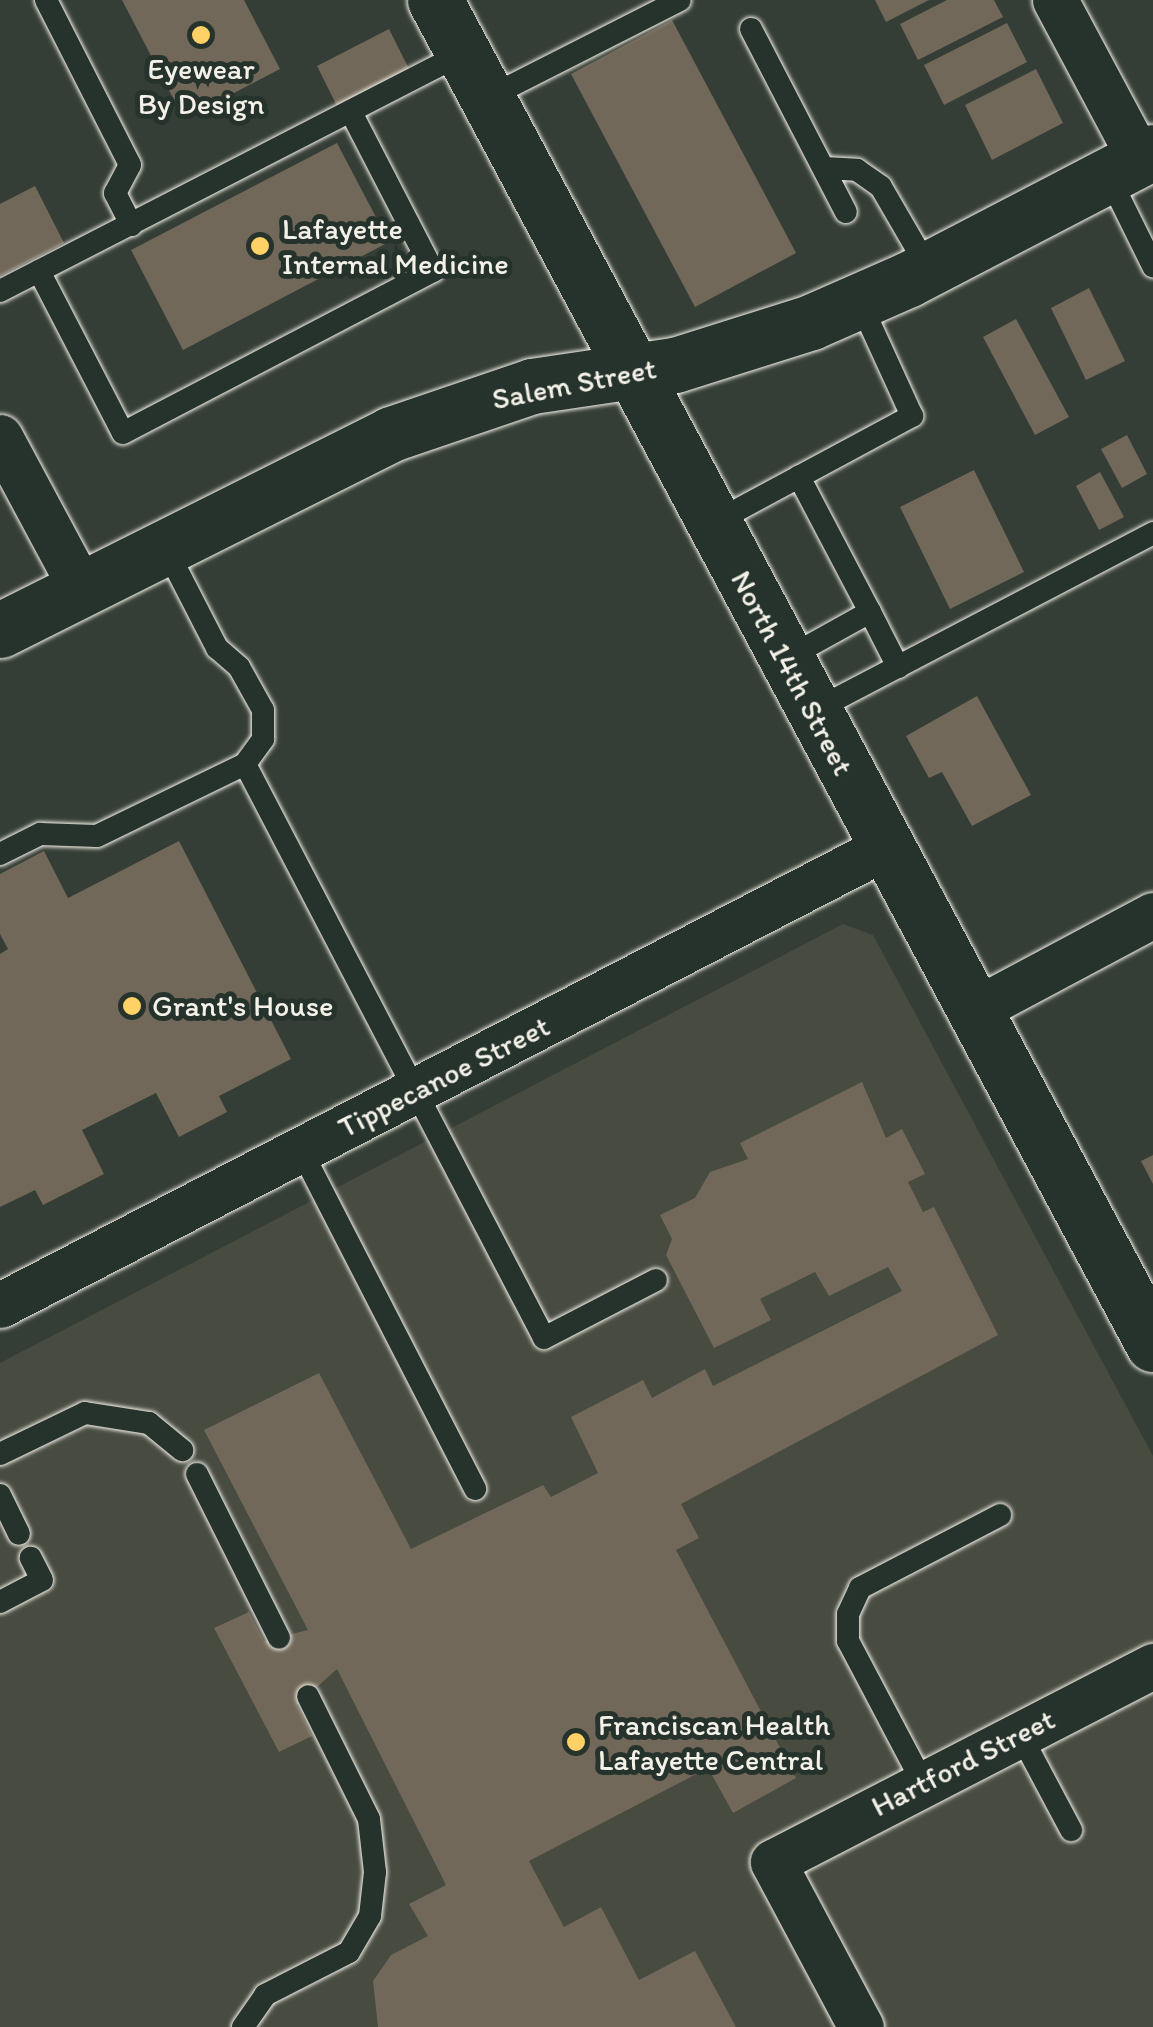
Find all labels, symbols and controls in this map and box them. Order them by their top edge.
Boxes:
marker: Eyewear By Design [190,24,212,46]
place label: Eyewear By Design [137,51,265,122]
place label: Lafayette Internal Medicine [282,211,509,282]
marker: Lafayette Internal Medicine [247,233,273,259]
street label: Salem Street [489,351,659,417]
street label: North 14th Street [723,565,861,781]
place label: Grant's House [152,988,334,1024]
marker: Grant's House [121,995,143,1017]
street label: Tippecanoe Street [333,1008,555,1146]
street label: Hartford Street [866,1702,1060,1824]
place label: Franciscan Health Lafayette Central [598,1707,830,1778]
marker: Franciscan Health Lafayette Central [563,1729,589,1755]

